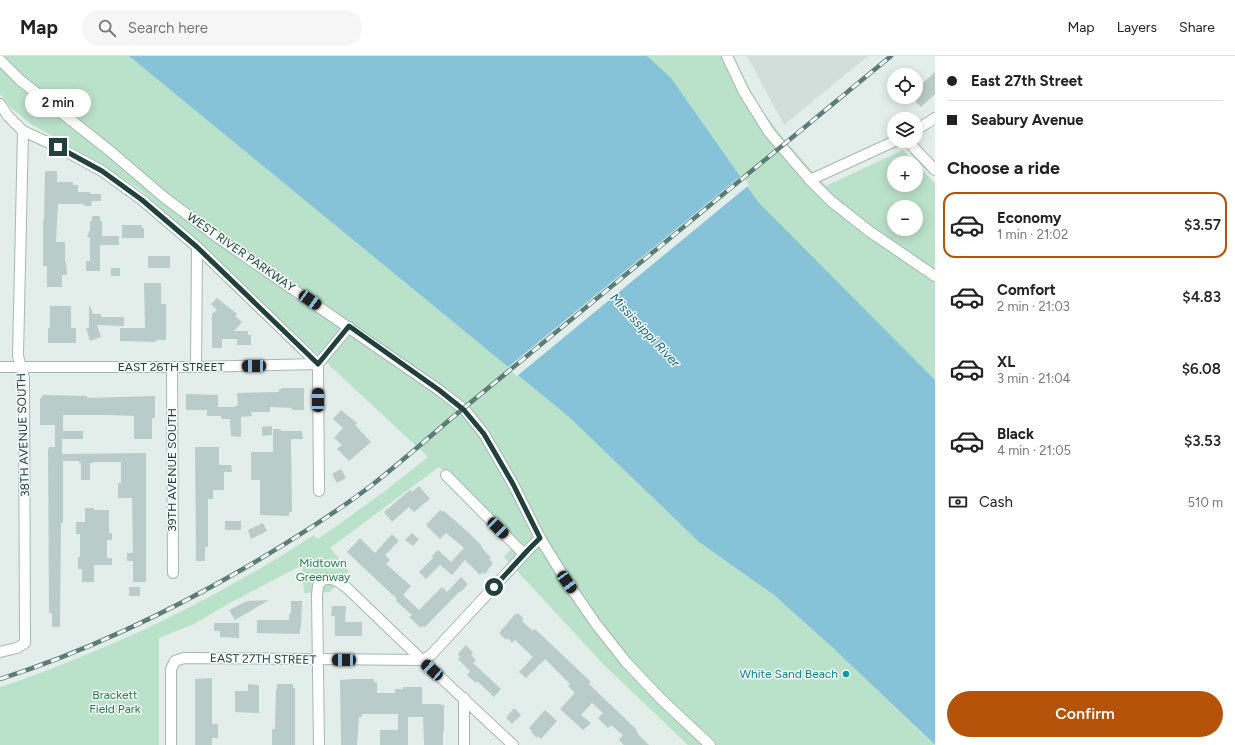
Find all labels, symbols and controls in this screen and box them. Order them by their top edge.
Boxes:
search box [82,10,362,46]
text: Map [20,16,58,39]
icon: search [96,17,118,39]
text: Search here [128,19,208,37]
text: Map [1067,19,1095,36]
text: Layers [1117,19,1157,36]
text: Share [1179,19,1215,36]
map controls [887,68,923,236]
button: locate [887,68,923,104]
text: East 27th Street [971,72,1083,90]
callout: 2 min [25,89,91,117]
text: 2 min [42,95,74,110]
text: Seabury Avenue [971,111,1084,129]
button: layers [887,112,923,148]
route end [49,138,67,156]
button: + [887,156,923,192]
text: Choose a ride [947,157,1060,179]
button: − [887,200,923,236]
icon: car [949,207,985,243]
street label: WEST RIVER PARKWAY [184,209,298,295]
text: Economy [997,209,1062,227]
text: $3.57 [1184,216,1221,234]
text: 1 min · 21:02 [997,227,1068,242]
icon: car [949,279,985,315]
text: Comfort [997,281,1056,299]
car [297,288,323,312]
text: $4.83 [1182,288,1221,306]
water label: Mississippi River [607,290,683,370]
text: 2 min · 21:03 [997,299,1070,314]
icon: car [949,351,985,387]
text: XL [997,353,1015,371]
street label: EAST 26TH STREET [118,360,225,374]
car [242,360,266,372]
text: $6.08 [1182,360,1221,378]
text: 3 min · 21:04 [997,371,1071,386]
street label: 38TH AVENUE SOUTH [14,373,32,497]
car [312,388,324,412]
street label: 39TH AVENUE SOUTH [165,408,179,532]
icon: car [949,423,985,459]
text: Black [997,425,1034,443]
text: $3.53 [1184,432,1221,450]
text: 4 min · 21:05 [997,443,1071,458]
icon: cash [947,491,969,513]
text: Cash [979,493,1013,511]
text: 510 m [1188,495,1223,510]
car [485,515,511,541]
park label: Midtown Greenway [296,556,351,584]
car [555,569,579,595]
route start [485,578,503,596]
street label: EAST 27TH STREET [210,651,317,667]
car [332,654,356,666]
car [419,658,445,682]
place label: White Sand Beach [740,667,838,681]
marker: White Sand Beach [841,669,851,679]
park label: Brackett Field Park [89,688,141,716]
button: Confirm [947,691,1223,737]

